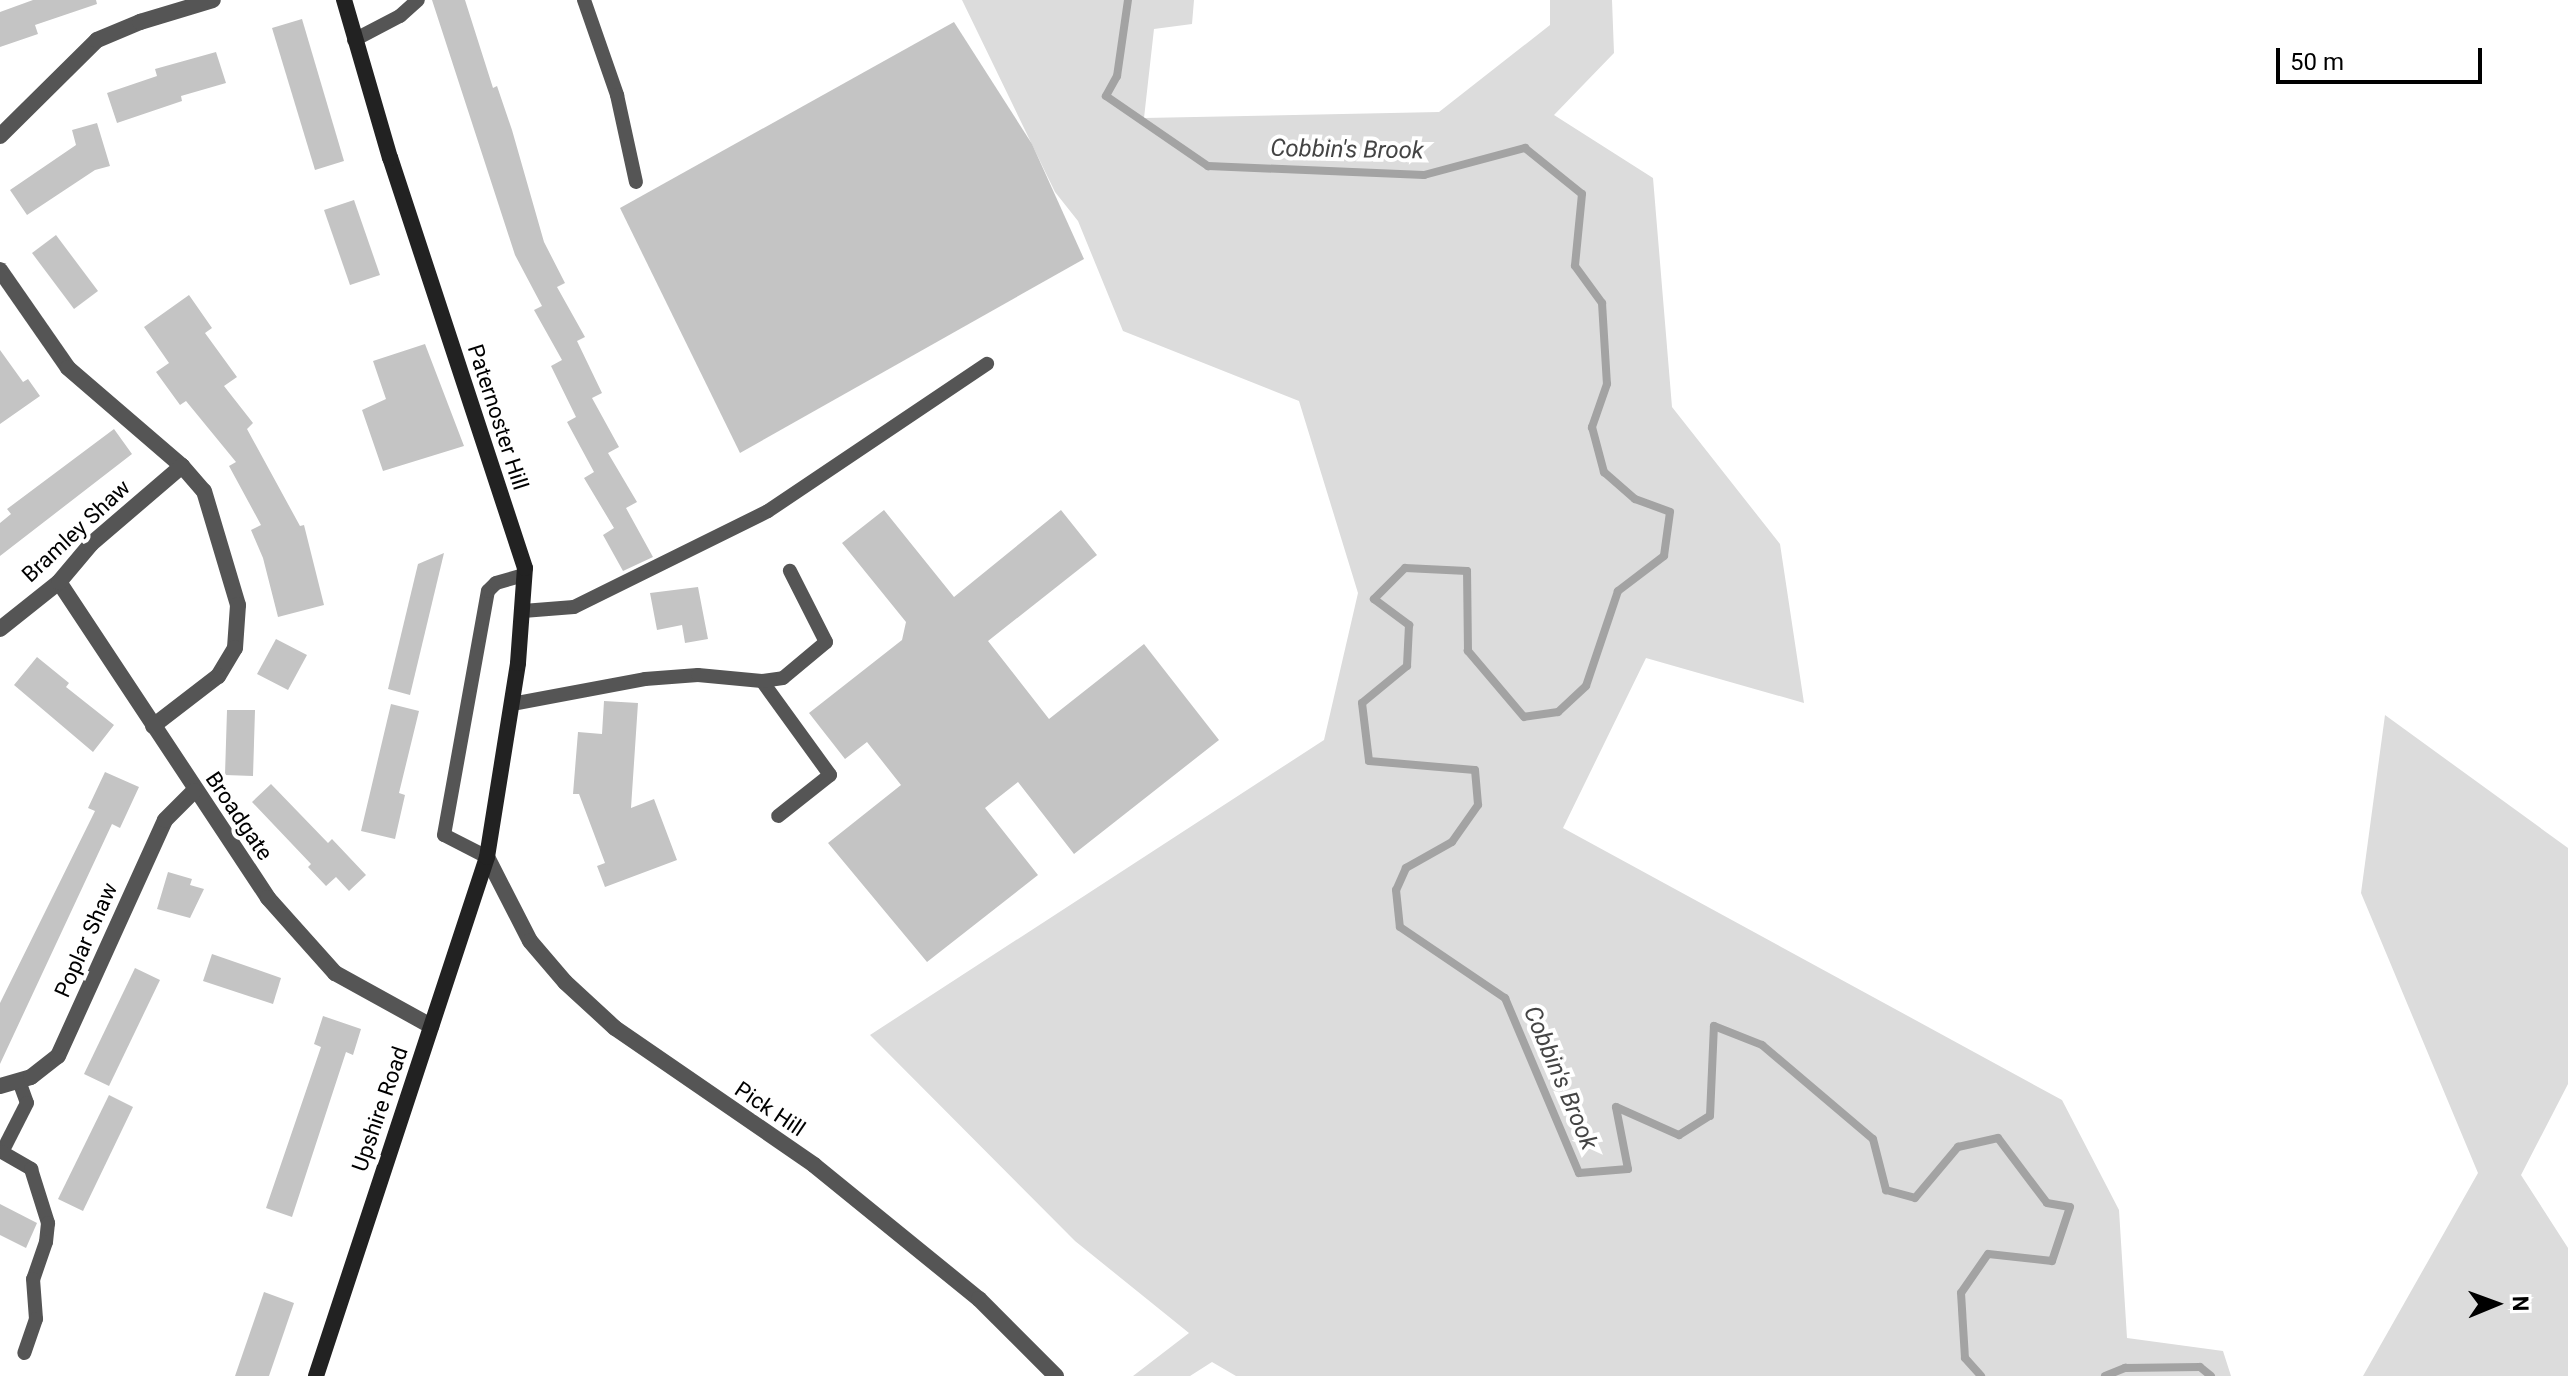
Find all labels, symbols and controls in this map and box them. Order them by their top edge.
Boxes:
scale bar [2280,32,2486,82]
text: 50 m [2290,48,2344,76]
water label: Cobbin's Brook [1270,134,1424,166]
street label: Paternoster Hill [462,341,534,493]
street label: Bramley Shaw [16,474,136,588]
street label: Broadgate [200,767,278,865]
street label: Poplar Shaw [49,879,123,1001]
water label: Cobbin's Brook [1517,1002,1603,1154]
street label: Upshire Road [346,1043,414,1175]
street label: Pick Hill [730,1076,810,1142]
north arrow [2456,1264,2536,1344]
text: N [2508,1296,2533,1312]

